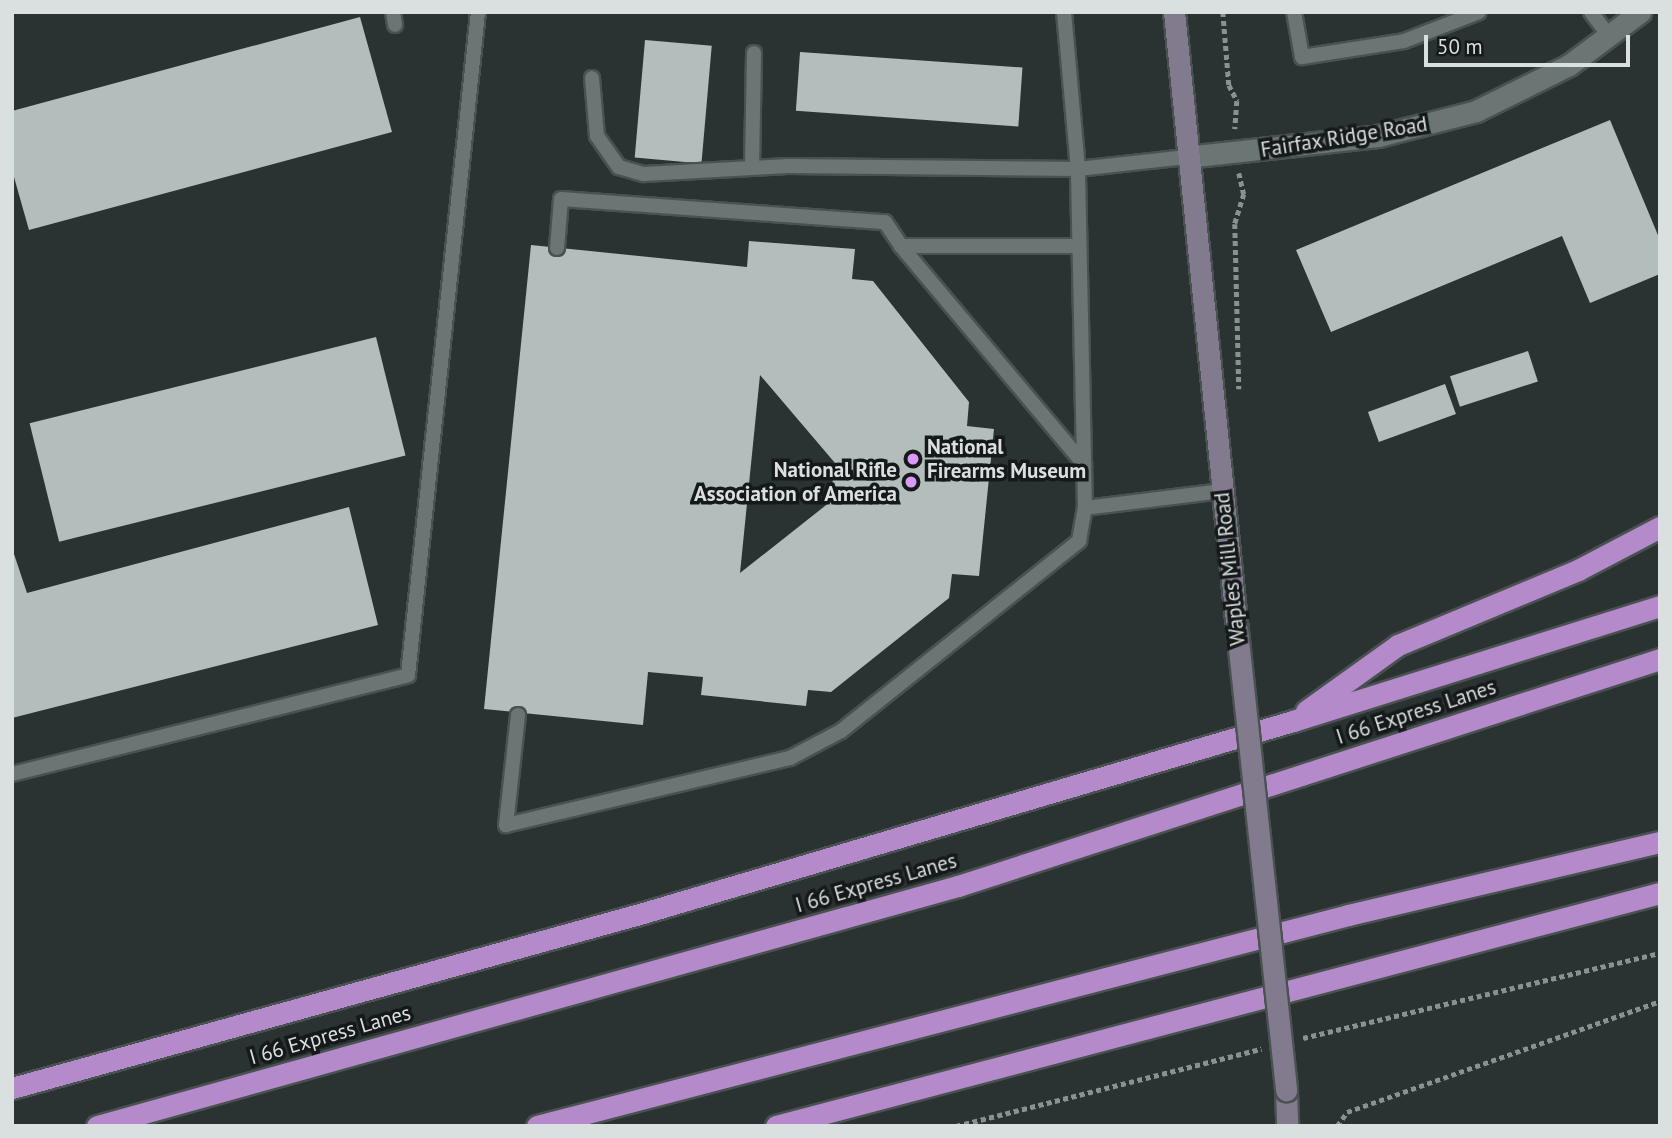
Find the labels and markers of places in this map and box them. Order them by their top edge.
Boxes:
place label: National Firearms Museum [927,434,1086,484]
marker: National Firearms Museum [905,451,921,467]
place label: National Rifle Association of America [693,457,897,507]
marker: National Rifle Association of America [903,474,919,490]

